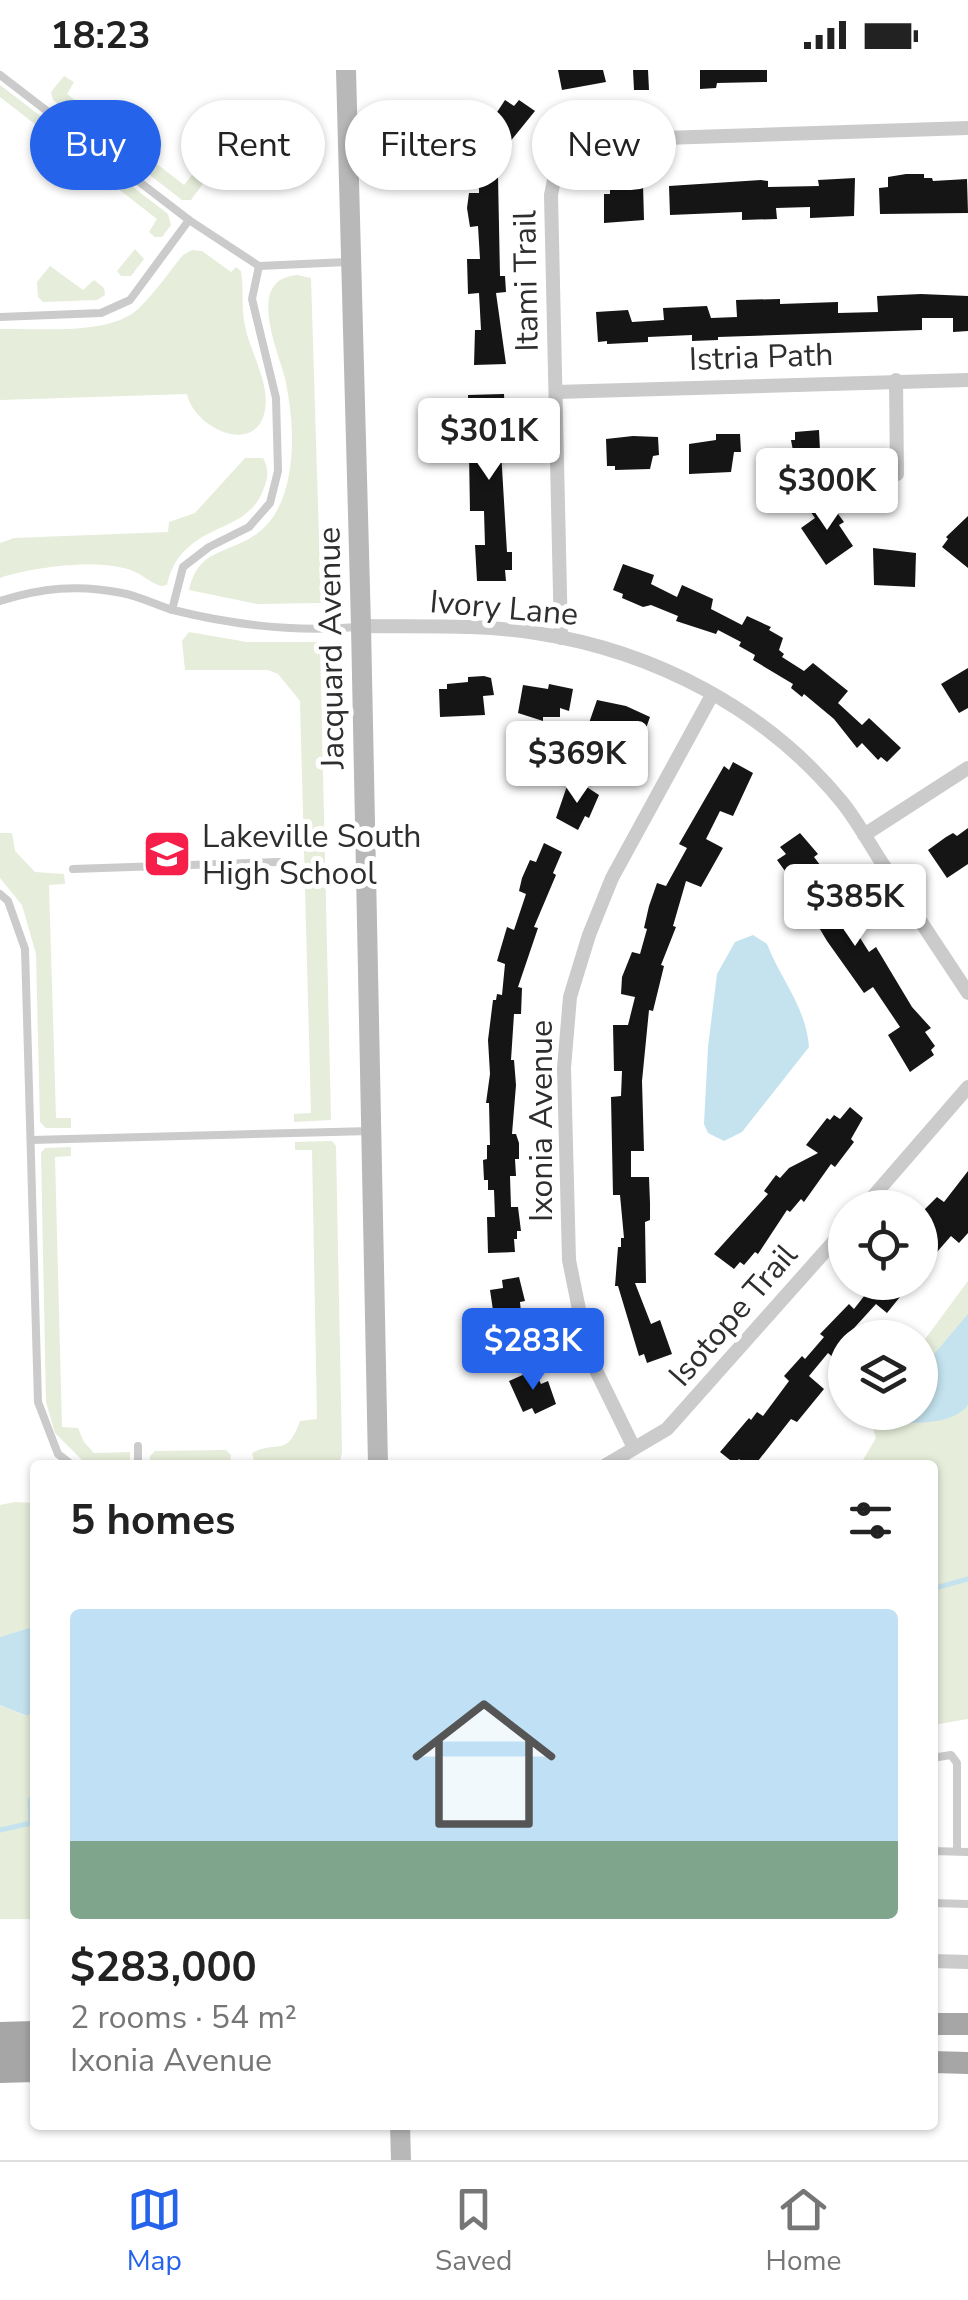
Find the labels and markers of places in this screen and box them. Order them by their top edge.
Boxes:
pin: $301K [419,398,559,483]
pin: $300K [757,448,897,533]
pin: $369K [507,721,647,806]
place label: Lakeville South High School [202,815,422,895]
school or university icon: Lakeville South High School [141,828,193,880]
pin: $385K [785,864,925,949]
pin: $283K [463,1308,603,1393]

